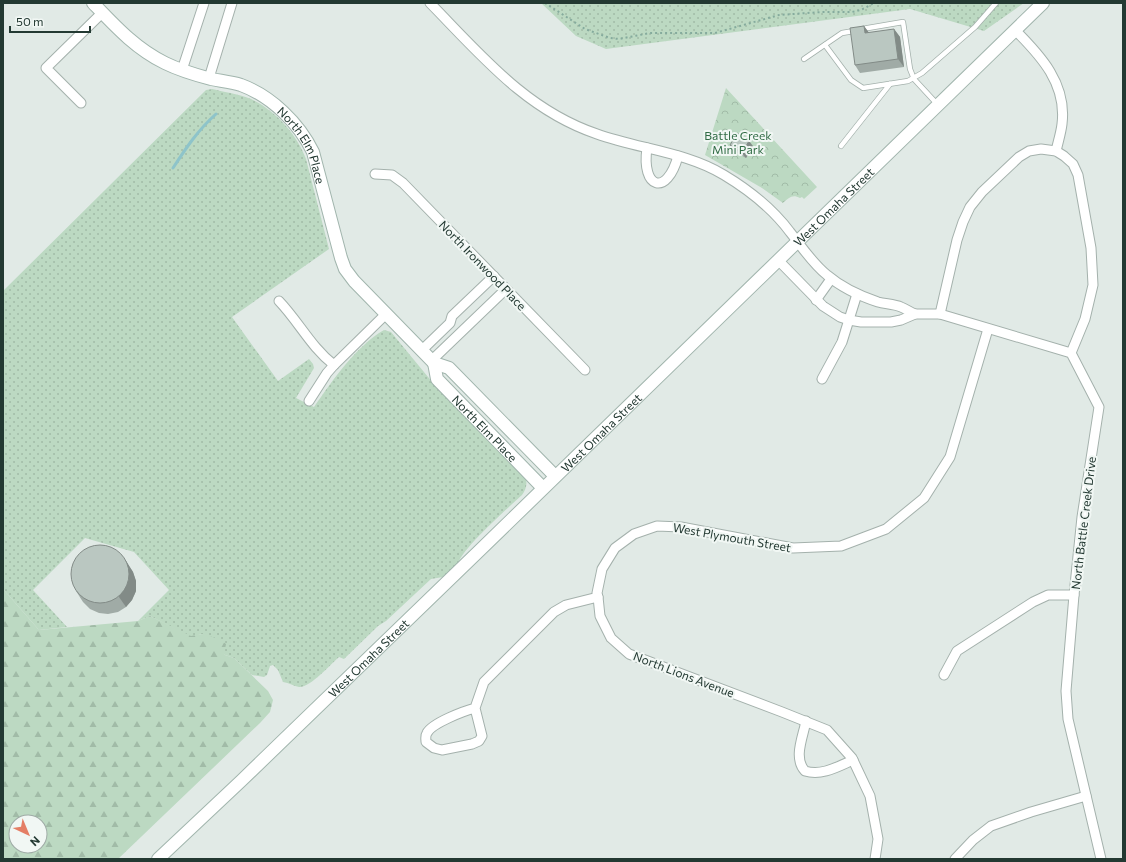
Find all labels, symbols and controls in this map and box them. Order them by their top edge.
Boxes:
scale bar [10,8,90,34]
text: 50 m [16,14,44,28]
street label: North Elm Place [275,104,328,185]
park label: Battle Creek Mini Park [704,128,772,156]
street label: West Omaha Street [790,165,876,249]
street label: North Ironwood Place [437,217,529,313]
street label: West Omaha Street [558,390,644,475]
street label: North Elm Place [449,392,520,464]
street label: North Battle Creek Drive [1068,456,1098,590]
street label: West Plymouth Street [672,520,792,554]
street label: West Omaha Street [325,616,412,700]
street label: North Lions Avenue [632,648,736,700]
north arrow [8,814,48,854]
text: N [28,834,43,849]

